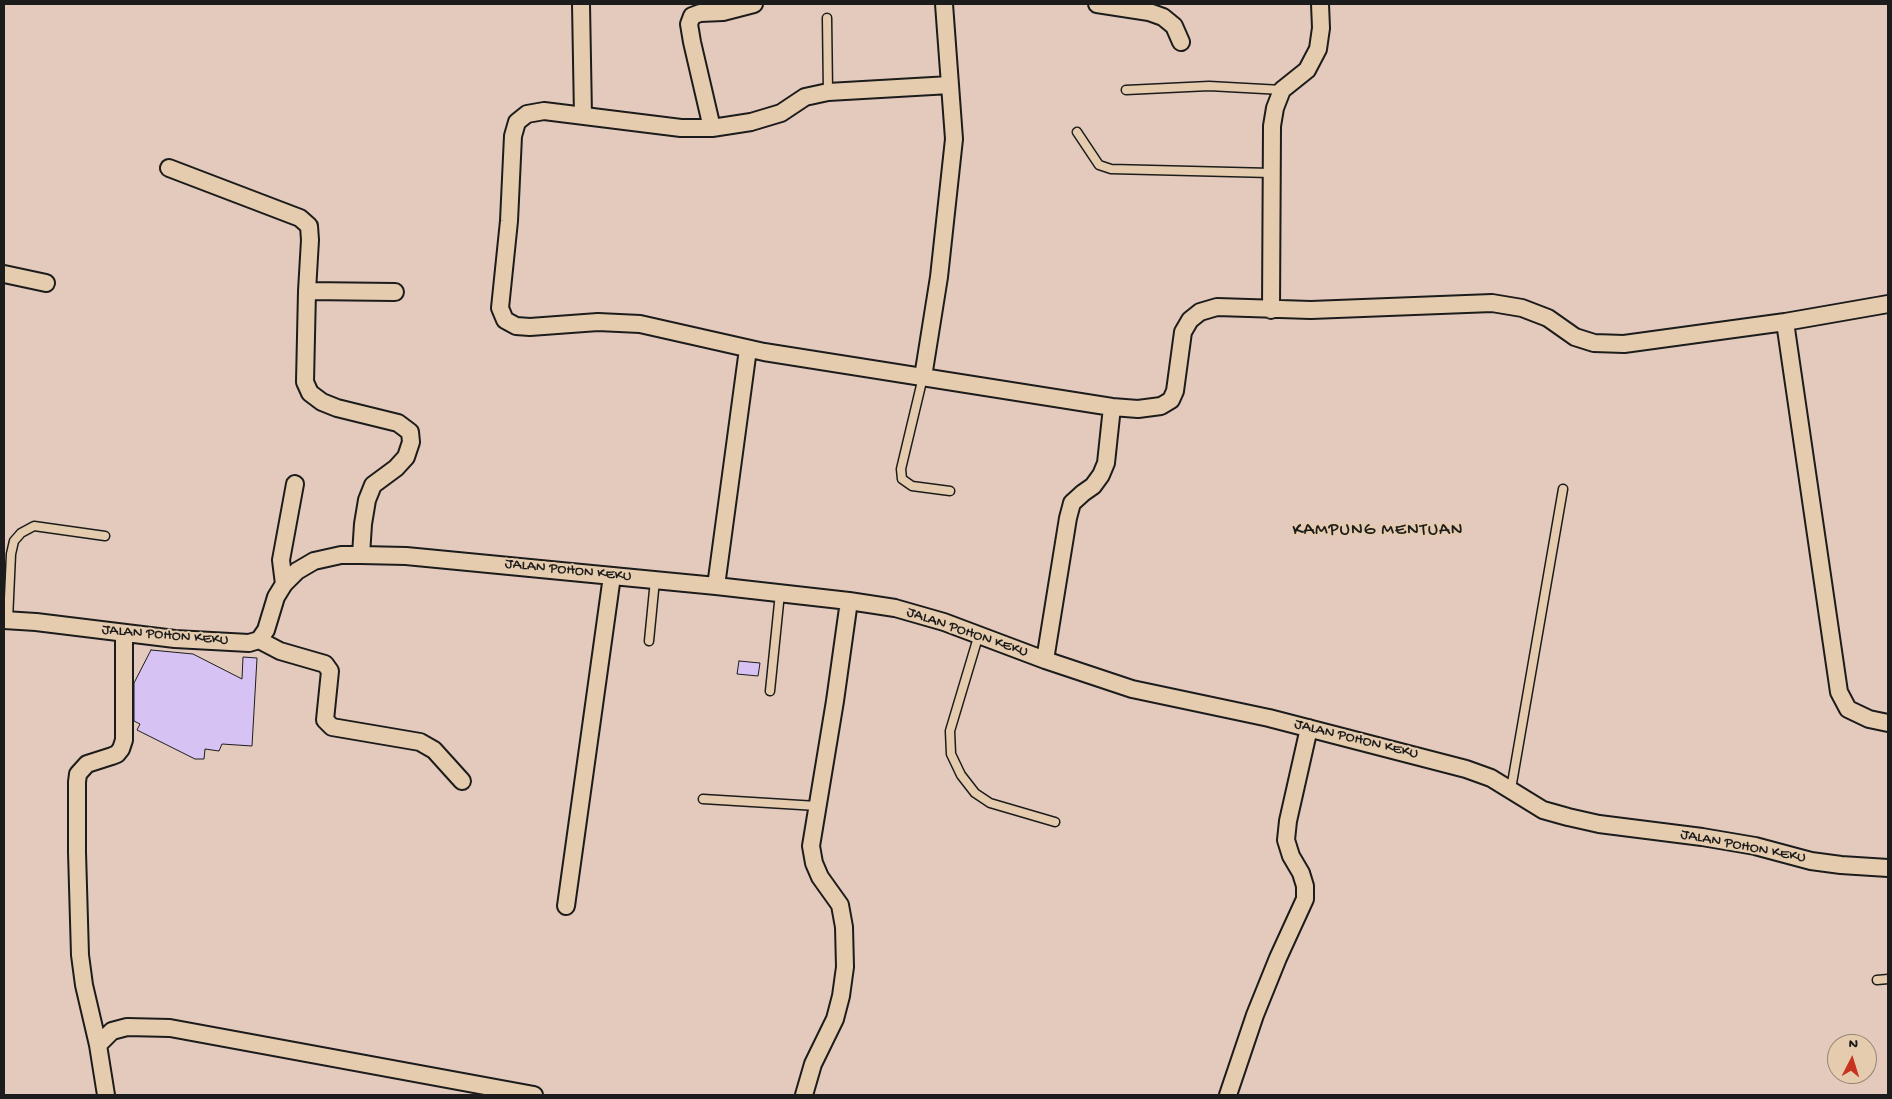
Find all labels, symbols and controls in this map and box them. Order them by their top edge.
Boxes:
district label: KAMPUNG MENTUAN [1291,520,1465,542]
street label: JALAN POHON KEKU [504,555,632,587]
street label: JALAN POHON KEKU [904,604,1030,662]
street label: JALAN POHON KEKU [101,621,229,651]
street label: JALAN POHON KEKU [1292,716,1420,764]
street label: JALAN POHON KEKU [1679,826,1807,868]
north arrow [1827,1034,1877,1084]
text: N [1848,1036,1859,1053]

